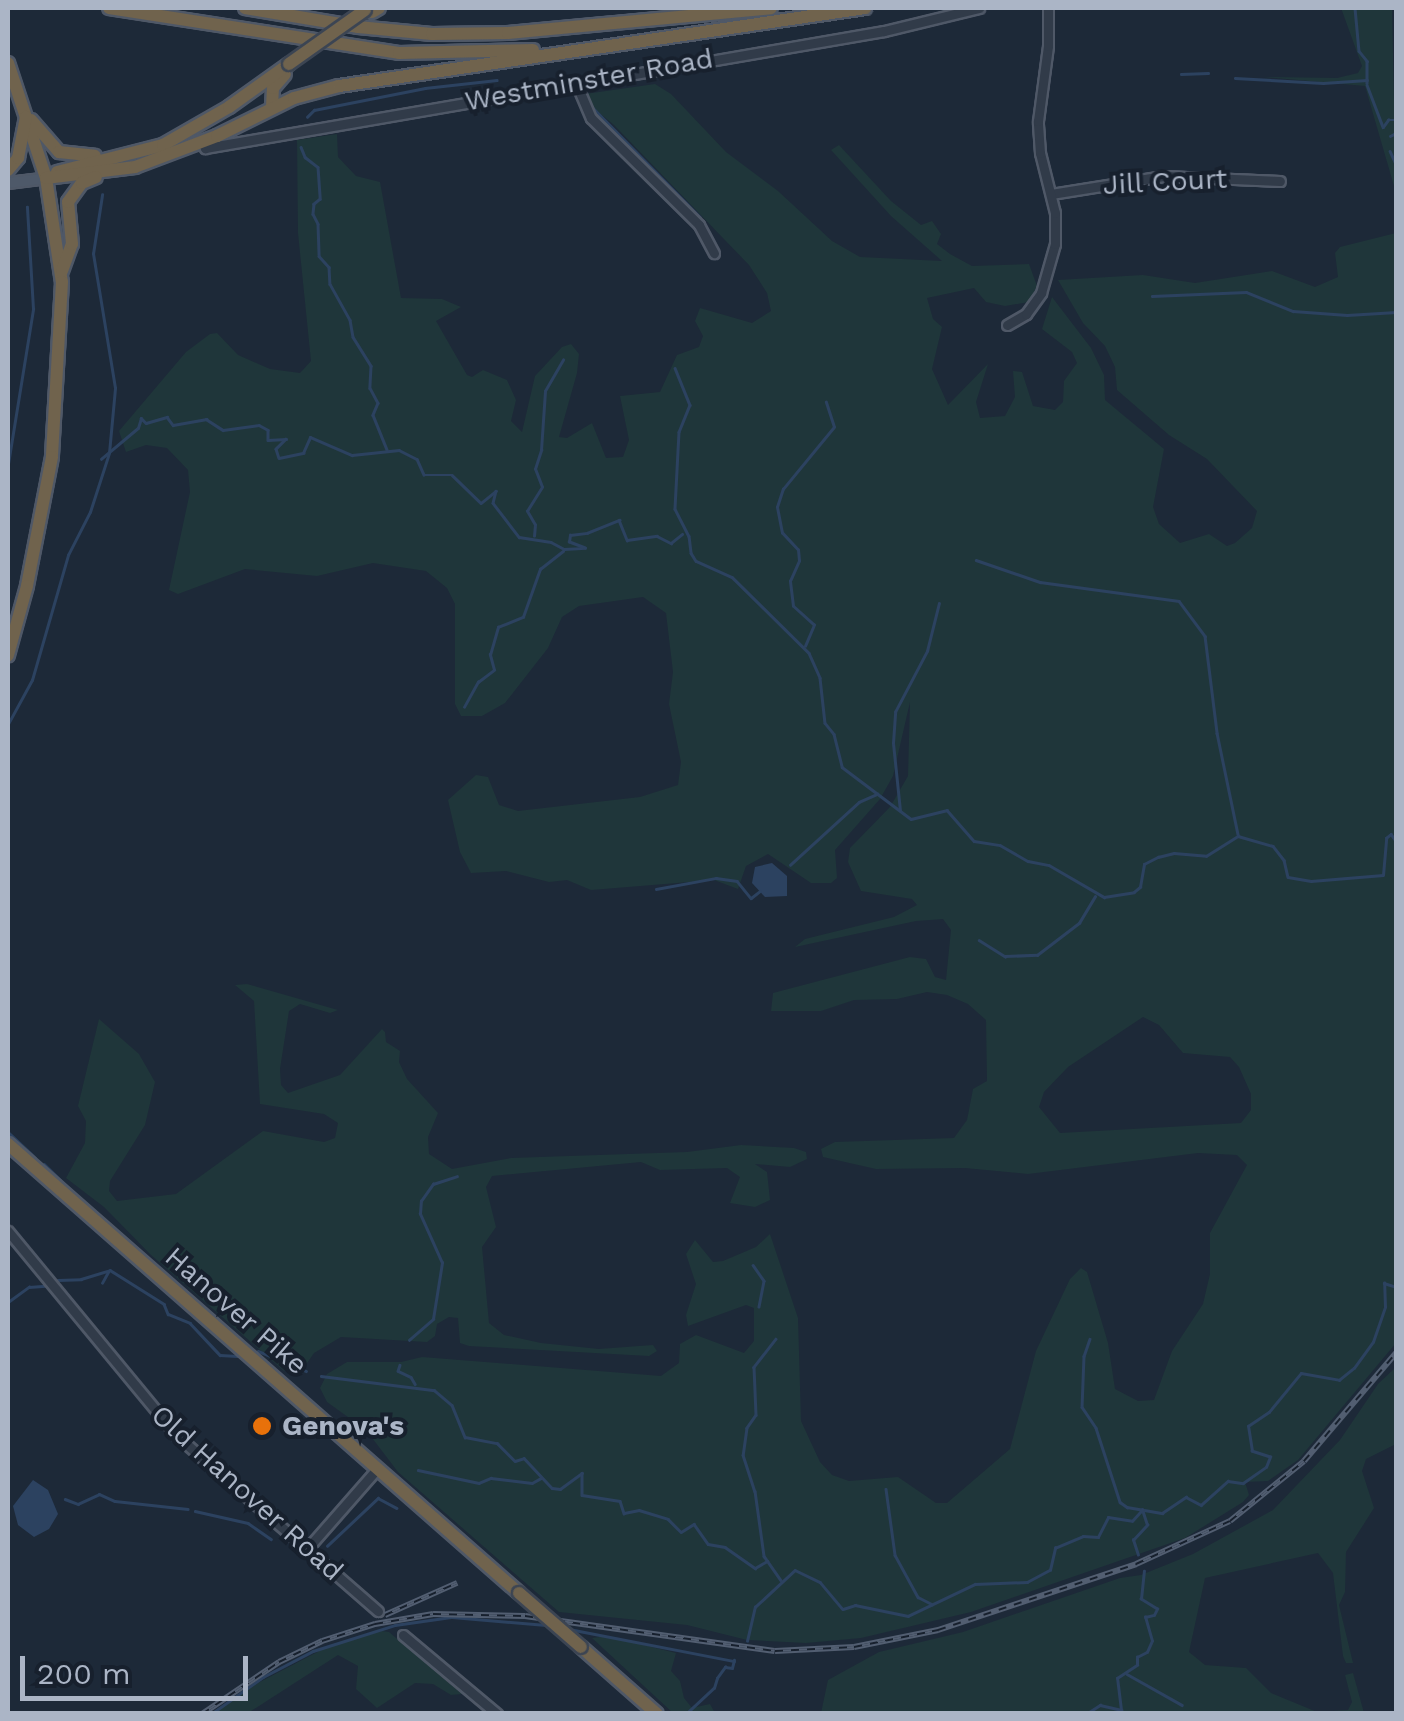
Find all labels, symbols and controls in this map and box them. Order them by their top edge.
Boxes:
street label: Westminster Road [462,42,716,118]
street label: Jill Court [1101,162,1229,202]
street label: Hanover Pike [158,1240,314,1382]
street label: Old Hanover Road [144,1398,350,1588]
place label: Genova's [282,1409,404,1443]
marker: Genova's [251,1415,273,1437]
scale bar [25,1636,252,1698]
text: 200 m [37,1656,131,1691]

